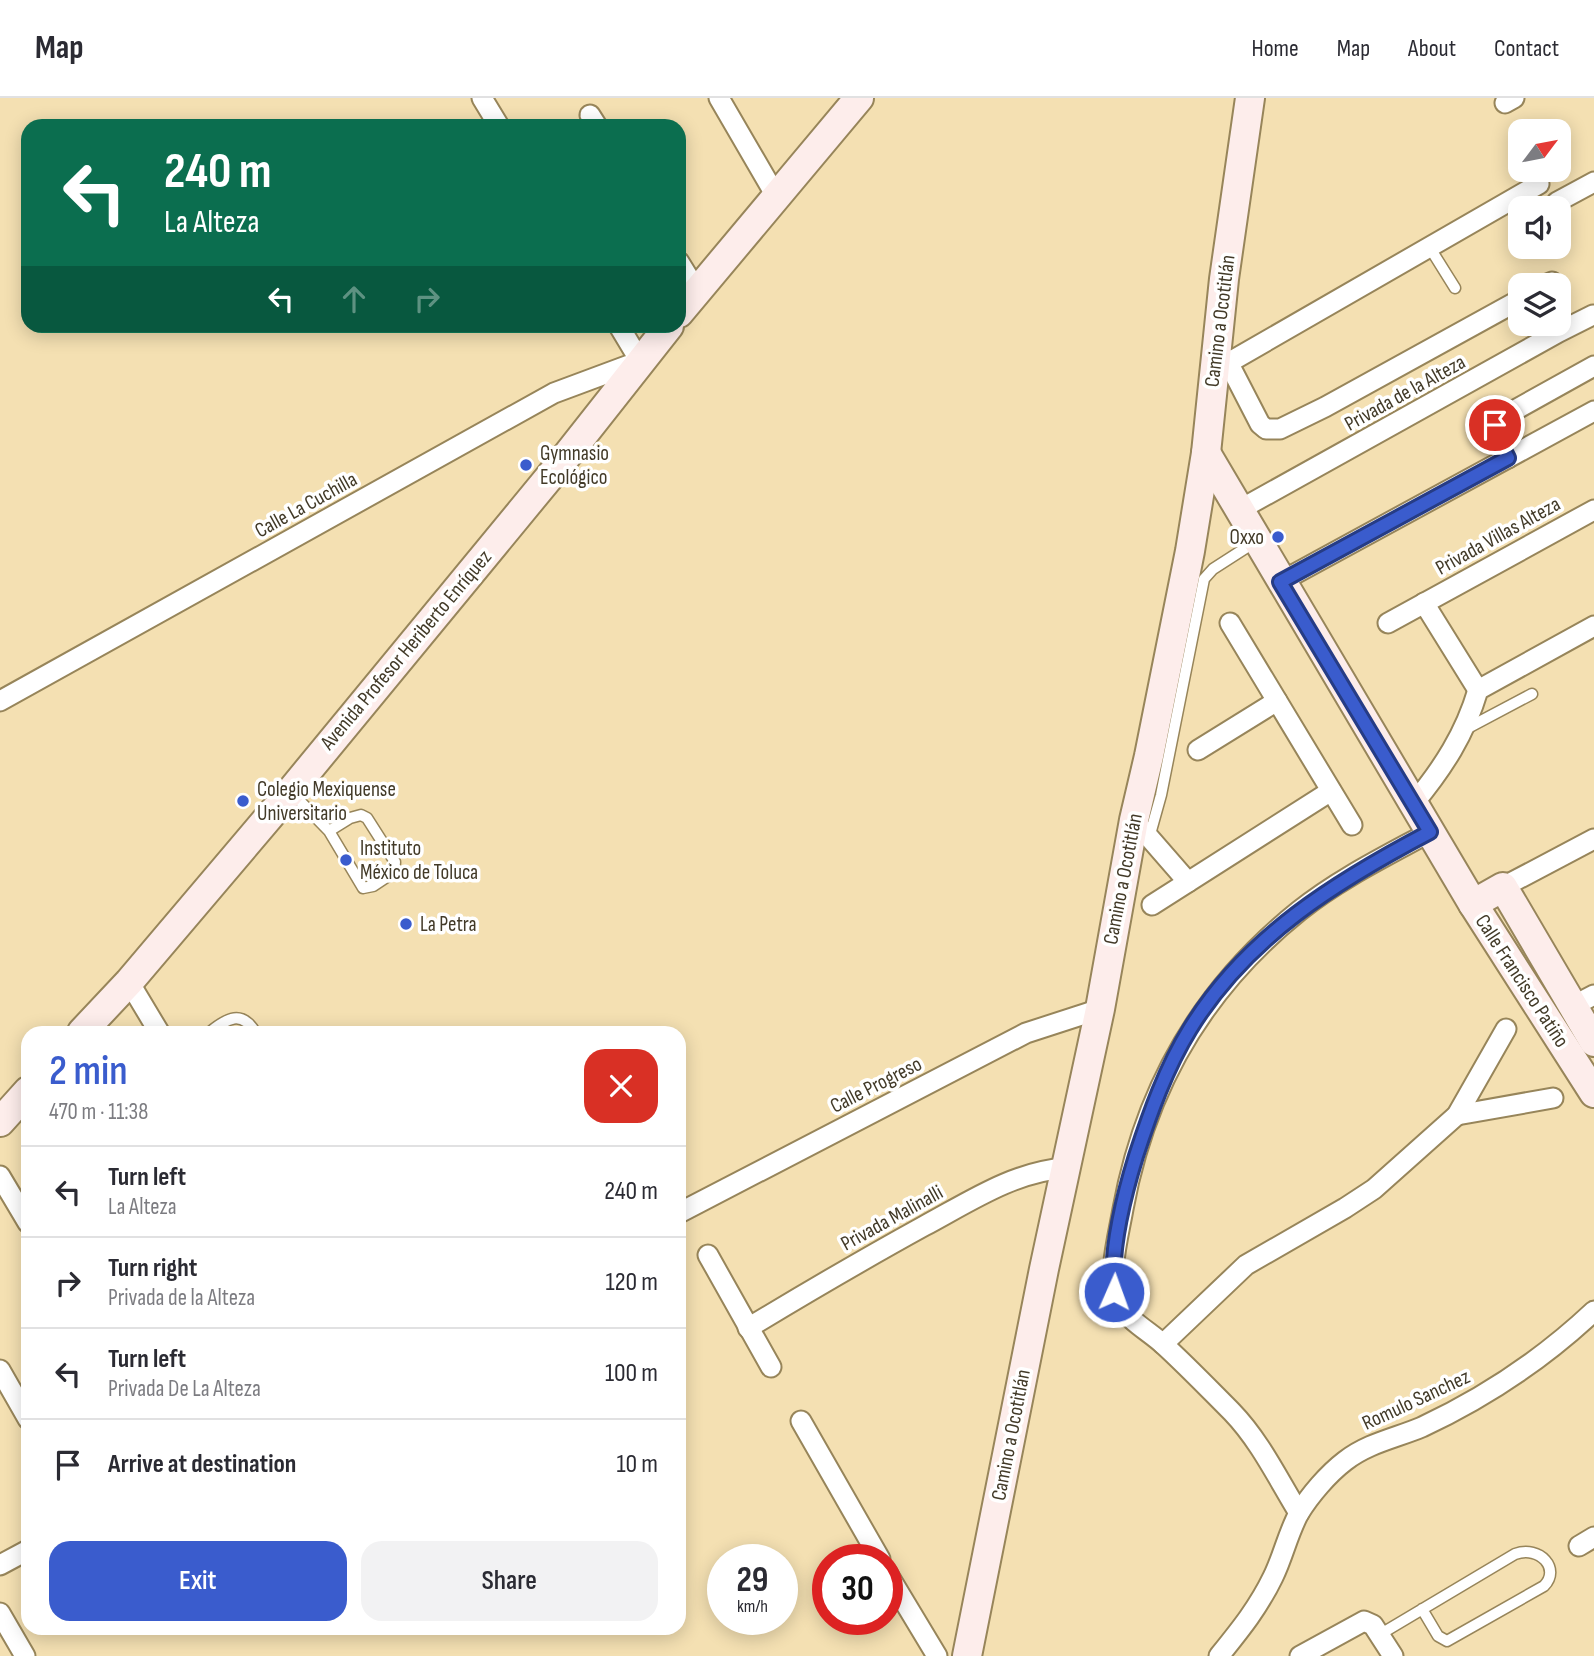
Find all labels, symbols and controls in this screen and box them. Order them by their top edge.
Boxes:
text: Map [35,28,84,68]
text: Home [1251,34,1299,63]
text: Map [1337,34,1370,63]
text: About [1408,34,1456,63]
text: Contact [1494,34,1559,63]
north arrow [1508,119,1572,182]
map controls [1508,119,1571,336]
text: 240 m [164,143,272,202]
icon: left [49,147,140,238]
button: sound [1508,196,1571,259]
text: La Alteza [164,203,260,242]
street label: Camino a Ocotitlán [1199,254,1241,388]
button: layers [1508,273,1571,336]
icon: left [262,280,300,318]
icon: ahead [335,280,373,318]
icon: right [408,280,446,318]
street label: Privada de la Alteza [1340,350,1470,436]
pin [1465,395,1525,455]
icon: arrive [1476,406,1514,444]
place label: Gymnasio Ecológico [540,441,609,490]
marker: Gymnasio Ecológico [518,457,534,473]
street label: Calle La Cuchilla [251,467,361,543]
street label: Privada Villas Alteza [1431,491,1565,581]
place label: Oxxo [1230,525,1264,550]
marker: Oxxo [1270,529,1286,545]
street label: Avenida Profesor Heriberto Enríquez [314,545,497,756]
place label: Colegio Mexiquense Universitario [257,777,396,826]
marker: Colegio Mexiquense Universitario [235,793,251,809]
street label: Camino a Ocotitlán [1098,811,1148,947]
place label: Instituto México de Toluca [360,836,478,885]
marker: Instituto México de Toluca [338,852,354,868]
street label: Calle Francisco Patiño [1470,910,1574,1052]
place label: La Petra [420,912,477,937]
marker: La Petra [398,916,414,932]
text: 2 min [49,1046,128,1097]
button: close [584,1049,658,1123]
street label: Calle Progreso [826,1051,926,1119]
text: 470 m · 11:38 [49,1098,148,1126]
text: Turn left [108,1162,186,1193]
icon: left [49,1173,87,1211]
text: 240 m [604,1176,658,1207]
street label: Privada Malinalli [837,1180,947,1256]
text: La Alteza [108,1193,177,1221]
text: Turn right [108,1253,197,1284]
position arrow [1077,1255,1151,1329]
icon: right [49,1264,87,1302]
text: 120 m [605,1267,658,1298]
text: Privada de la Alteza [108,1284,255,1312]
text: Turn left [108,1344,186,1375]
icon: left [49,1355,87,1393]
text: 100 m [605,1358,658,1389]
street label: Romulo Sanchez [1358,1364,1474,1436]
street label: Camino a Ocotitlán [986,1367,1036,1503]
text: Privada De La Alteza [108,1375,261,1403]
icon: arrive [49,1446,87,1484]
text: Arrive at destination [108,1449,296,1480]
text: 10 m [616,1449,658,1480]
button: Exit [49,1541,347,1621]
button: Share [361,1541,658,1621]
speed limit sign: 30 [812,1544,903,1635]
text: 29 [737,1559,768,1602]
text: km/h [737,1596,768,1617]

